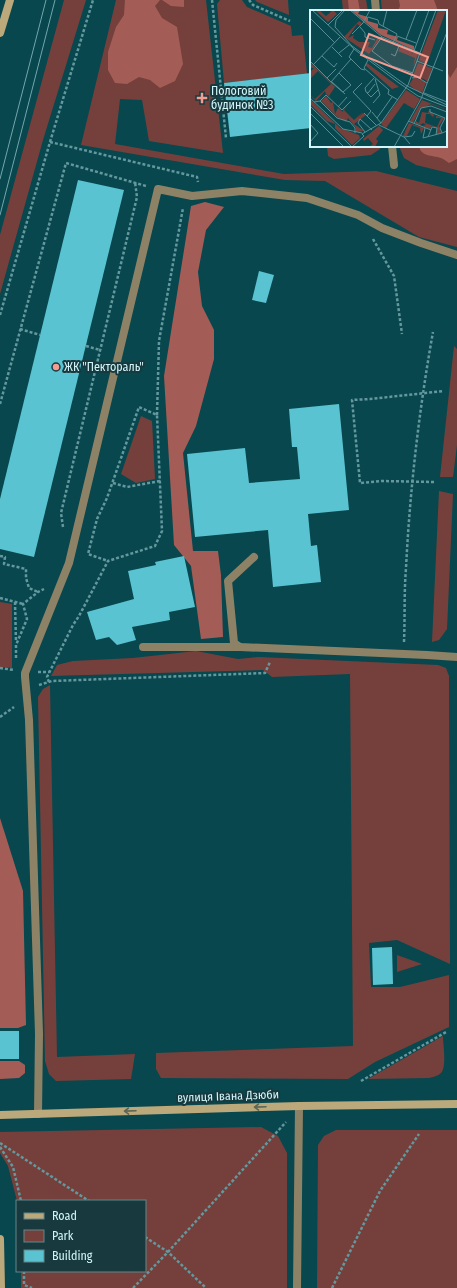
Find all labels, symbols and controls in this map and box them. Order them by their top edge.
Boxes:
inset map [310,10,447,147]
place label: Пологовий будинок №3 [211,84,274,112]
marker: Пологовий будинок №3 [196,92,208,104]
place label: ЖК "Пектораль" [64,360,144,374]
marker: ЖК "Пектораль" [51,362,61,372]
street label: вулиця Івана Дзюби [177,1087,279,1105]
one-way arrow [254,1104,267,1111]
one-way arrow [124,1108,137,1115]
legend [16,1200,146,1272]
text: Road [52,1209,77,1223]
text: Park [52,1229,74,1243]
text: Building [52,1249,93,1263]

